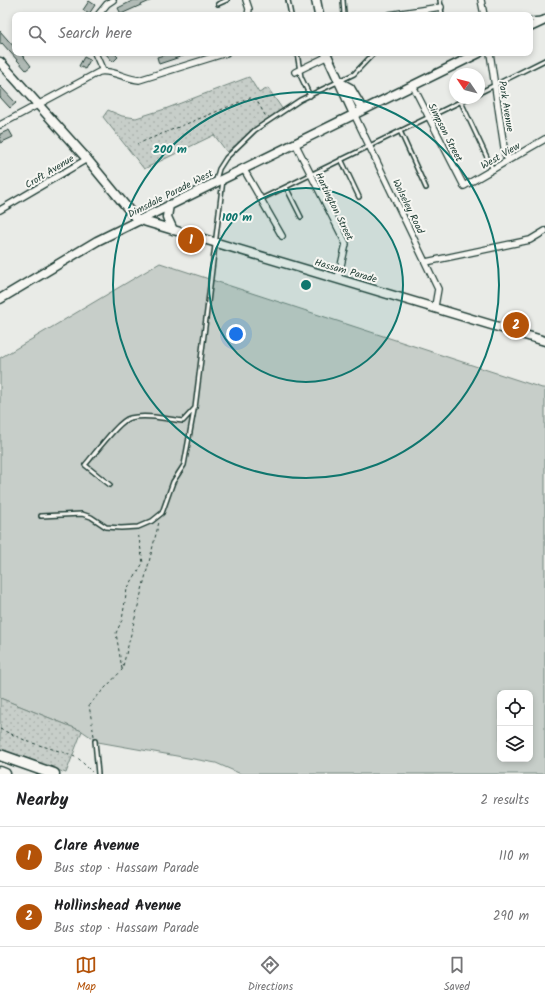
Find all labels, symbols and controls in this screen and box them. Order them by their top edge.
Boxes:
search box [12,12,533,56]
text: Search here [58,22,132,46]
icon: search [26,23,48,45]
north arrow [449,68,485,104]
street label: Park Avenue [494,79,518,133]
street label: Simpson Street [423,100,467,165]
street label: West View [478,138,524,174]
text: 200 m [153,140,187,159]
street label: Croft Avenue [22,151,78,193]
street label: Dimsdale Parade West [125,165,216,222]
street label: Hartington Street [311,170,358,243]
street label: Wolseley Road [388,176,429,237]
text: 100 m [222,208,252,227]
pin: 1 [178,225,204,255]
street label: Hassam Parade [313,254,379,288]
centre of rings [299,278,313,292]
pin: 2 [503,310,529,340]
your location [226,324,246,344]
map controls [497,690,533,762]
button: locate [497,690,533,726]
button: layers [497,726,533,762]
text: Nearby [16,787,68,814]
text: 2 results [481,790,529,811]
text: Clare Avenue [54,834,139,858]
text: 1 [27,846,31,867]
text: 110 m [499,846,529,867]
text: Bus stop · Hassam Parade [54,858,199,879]
text: Hollinshead Avenue [54,894,181,918]
text: 2 [25,906,33,927]
text: 290 m [493,906,529,927]
text: Bus stop · Hassam Parade [54,918,199,939]
tab: Map [75,954,97,996]
tab: Directions [248,954,293,996]
tab: Saved [444,954,470,996]

